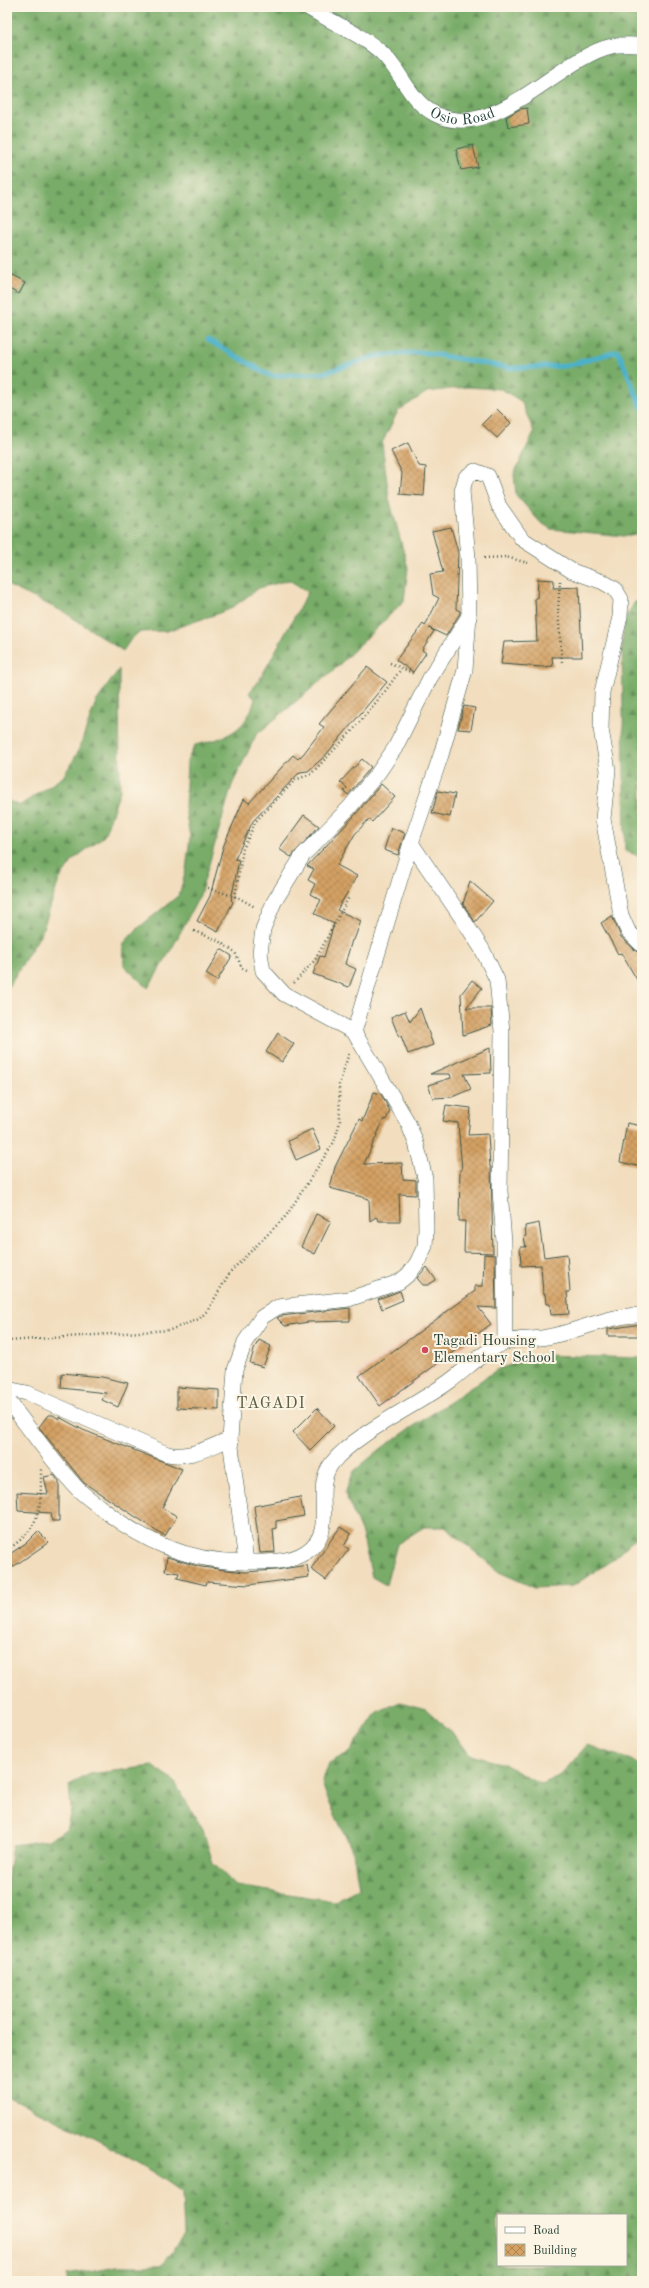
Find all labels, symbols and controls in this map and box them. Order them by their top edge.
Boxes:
street label: Osio Road [427,105,497,128]
place label: Tagadi Housing Elementary School [433,1334,555,1366]
marker: Tagadi Housing Elementary School [420,1345,430,1355]
district label: TAGADI [236,1396,306,1412]
legend [497,2214,627,2266]
text: Road [533,2225,560,2237]
text: Building [533,2245,577,2257]

